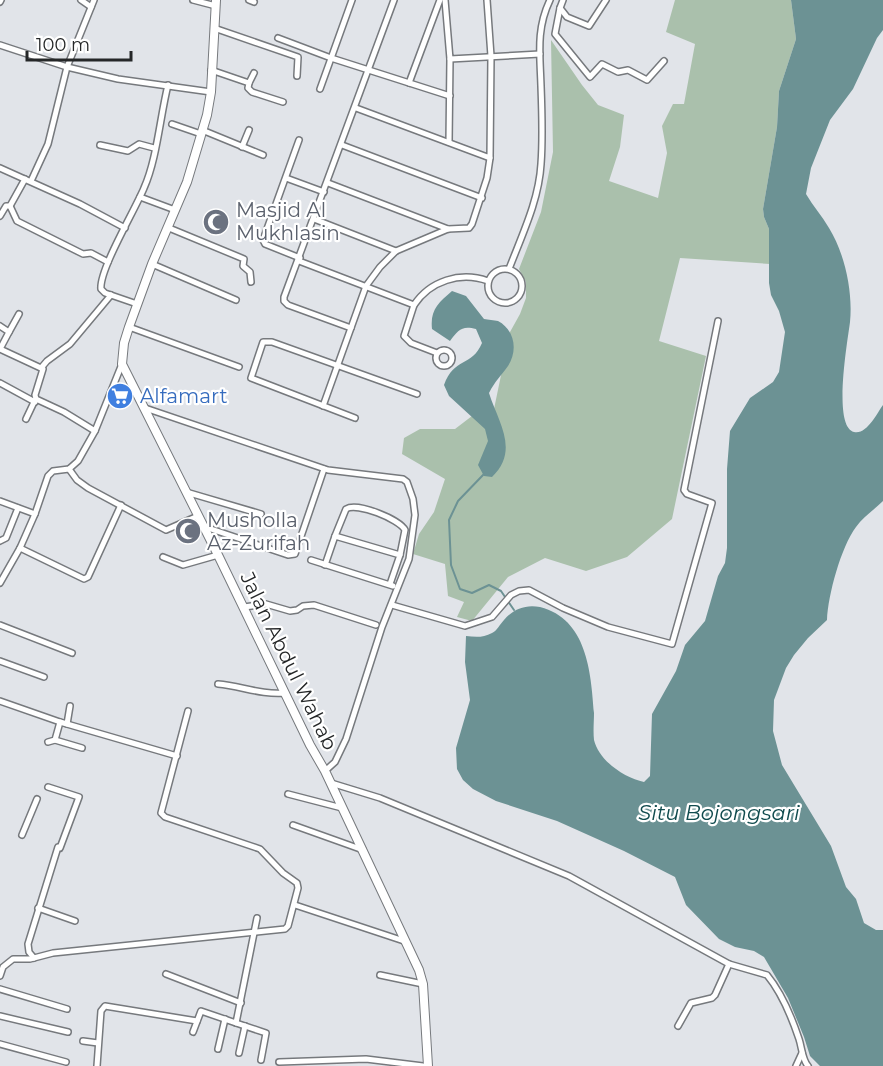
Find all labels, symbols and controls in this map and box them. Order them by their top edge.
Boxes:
scale bar [27,24,130,62]
text: 100 m [36,34,90,56]
place label: Masjid Al Mukhlasin [236,198,340,245]
mosque icon: Masjid Al Mukhlasin [201,207,231,237]
supermarket icon: Alfamart [105,381,135,411]
place label: Alfamart [140,384,228,408]
place label: Musholla Az-Zurifah [207,508,310,555]
mosque icon: Musholla Az-Zurifah [173,516,203,546]
street label: Jalan Abdul Wahab [235,567,343,754]
water label: Situ Bojongsari [638,800,800,825]

